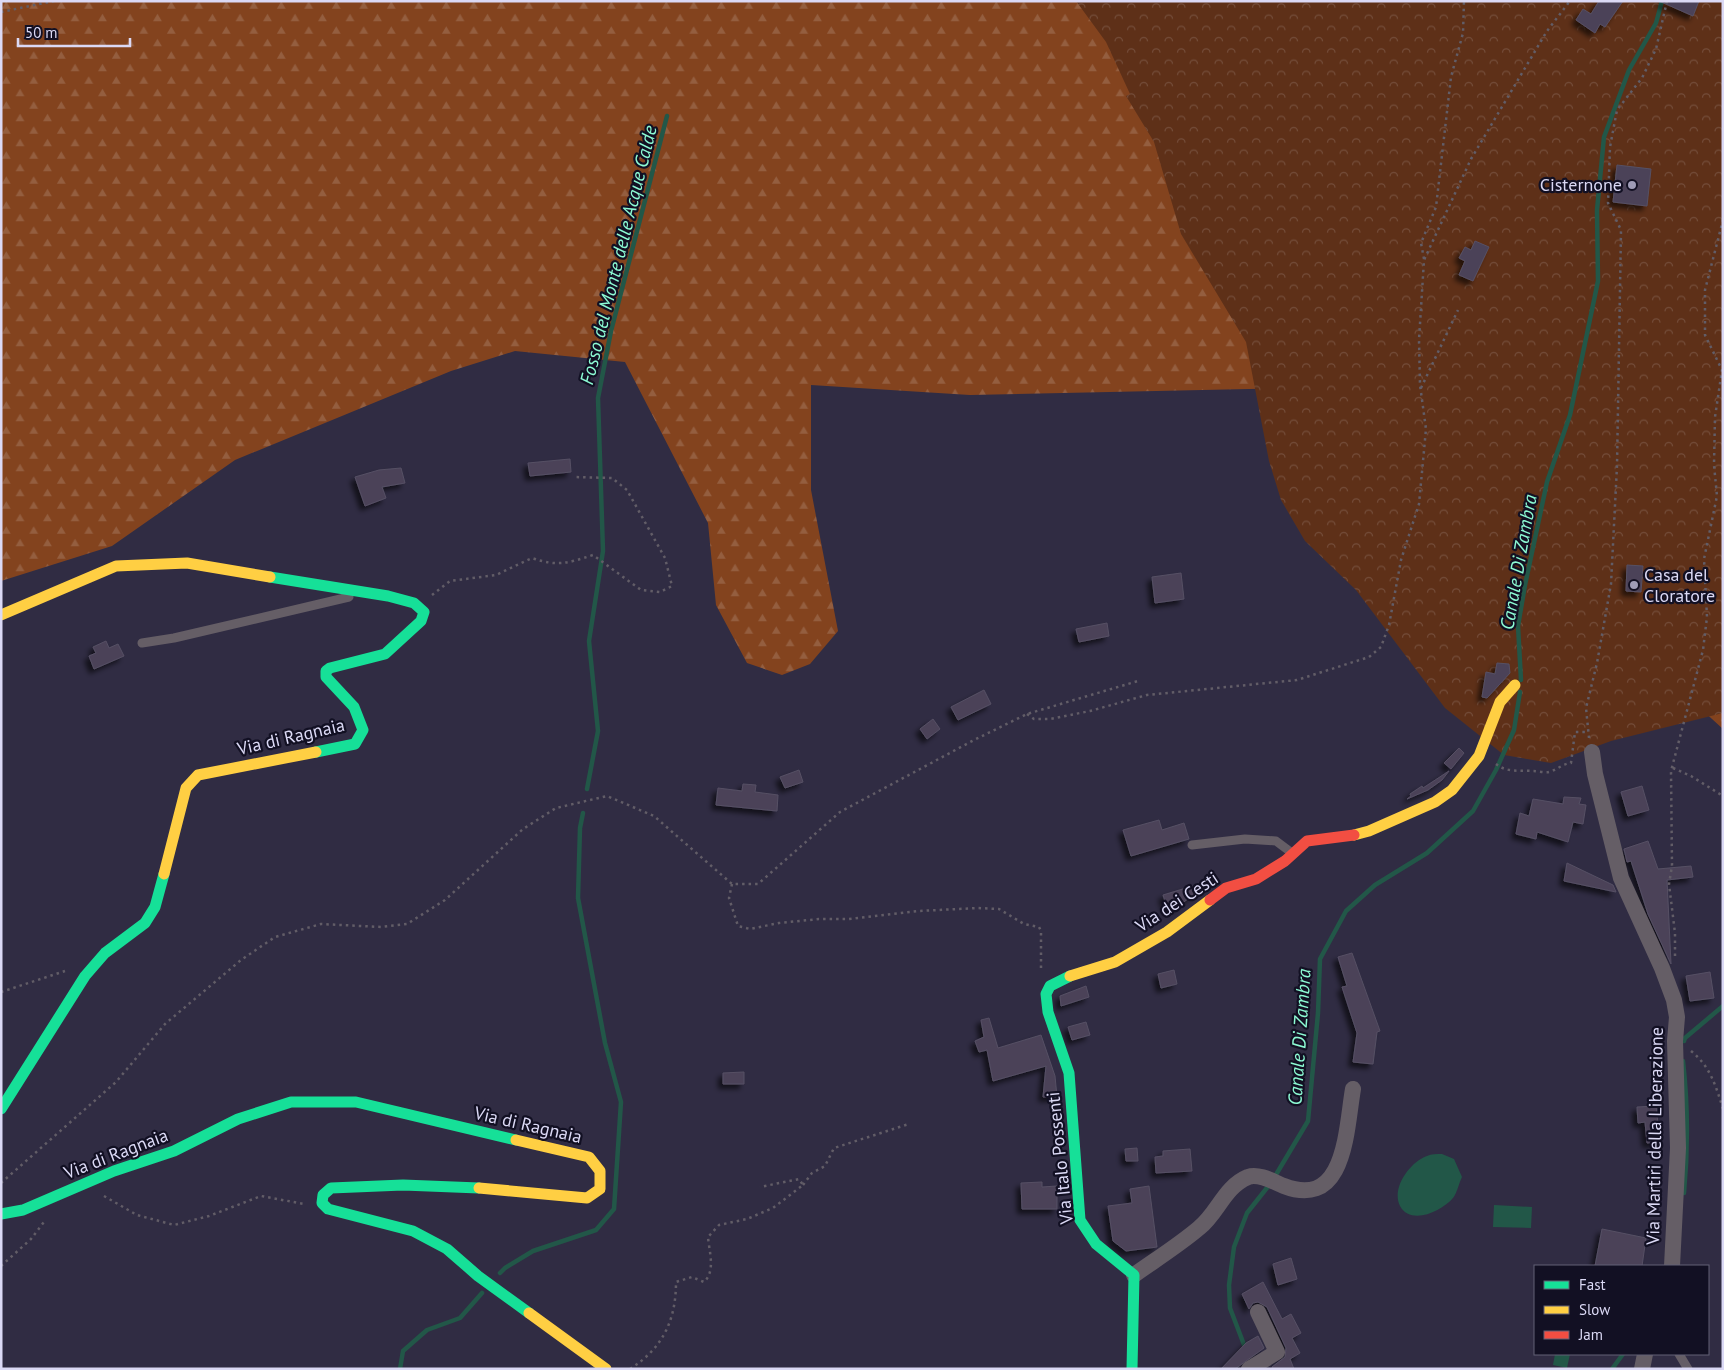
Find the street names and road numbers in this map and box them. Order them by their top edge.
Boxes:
street label: Via di Ragnaia [234,713,347,760]
street label: Via dei Cesti [1130,866,1223,938]
street label: Via Martiri della Liberazione [1641,1027,1668,1246]
street label: Via Italo Possenti [1041,1091,1078,1226]
street label: Via di Ragnaia [471,1101,584,1148]
street label: Via di Ragnaia [60,1123,171,1184]

